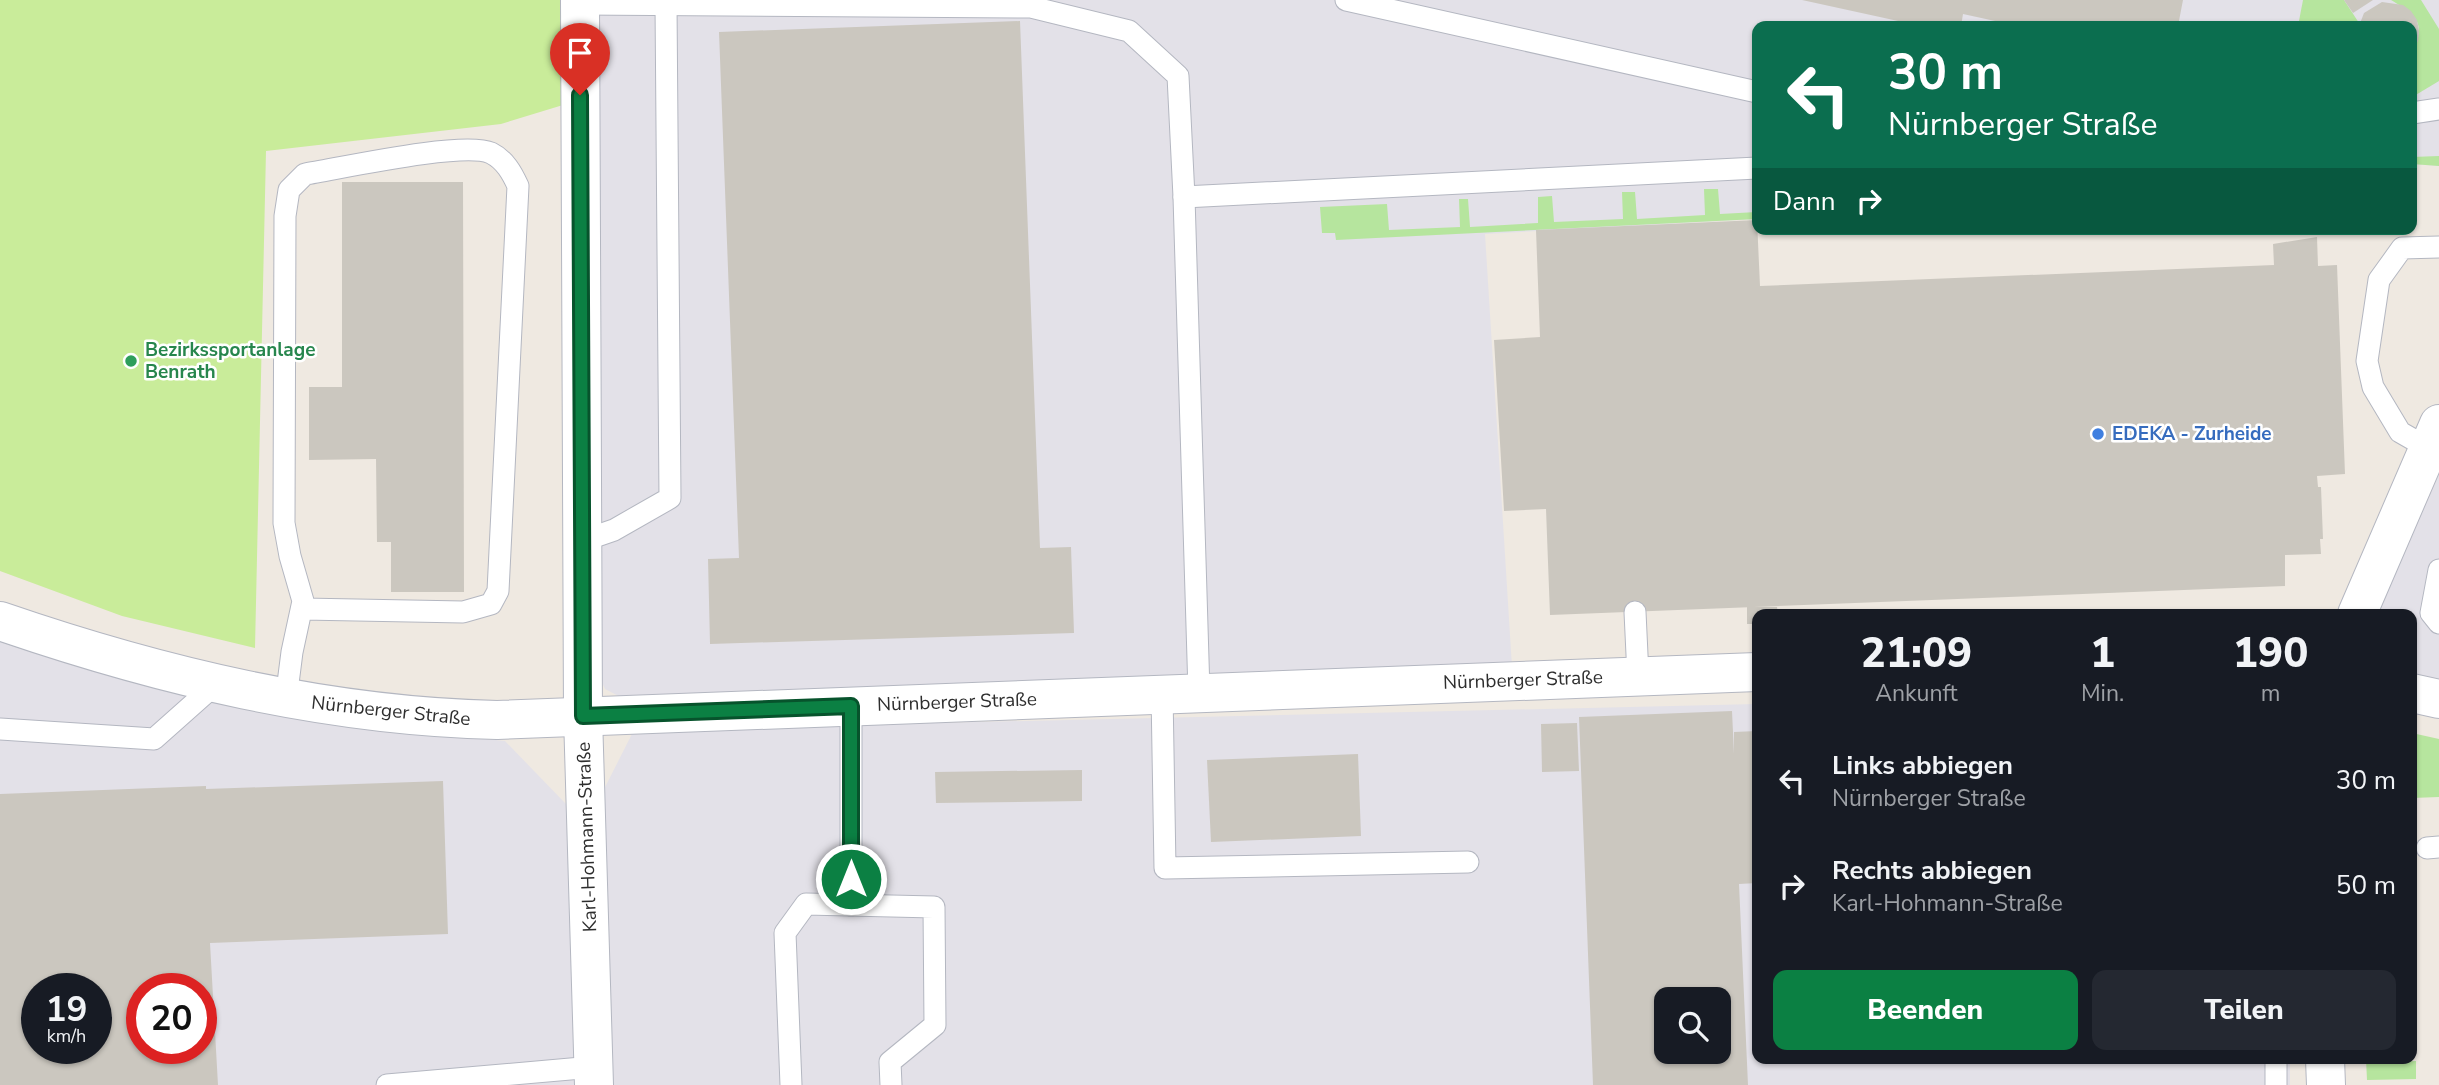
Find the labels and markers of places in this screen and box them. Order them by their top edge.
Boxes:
pin [550,23,610,95]
place label: Bezirkssportanlage Benrath [145,337,315,385]
marker: Bezirkssportanlage Benrath [123,353,139,369]
place label: EDEKA - Zurheide [2112,421,2272,447]
marker: EDEKA - Zurheide [2090,426,2106,442]

